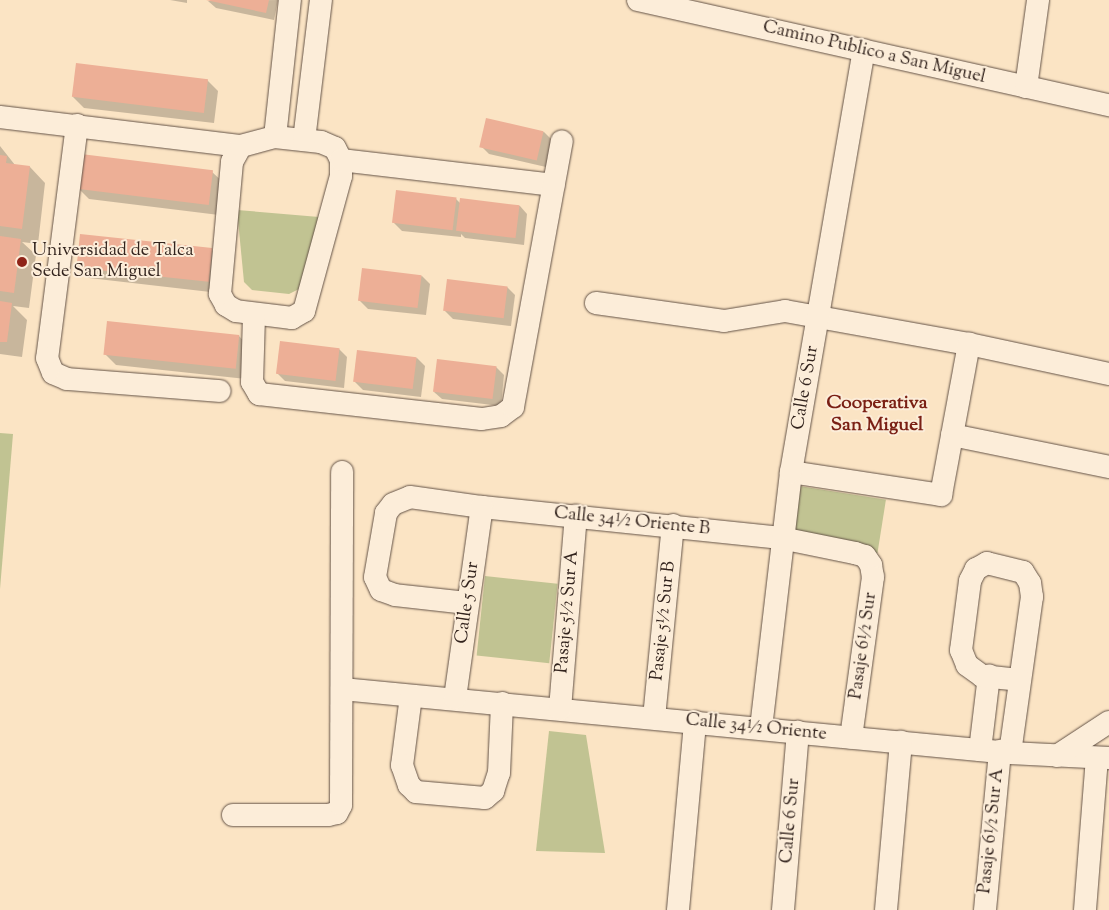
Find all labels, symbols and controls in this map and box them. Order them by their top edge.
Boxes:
street label: Camino Publico a San Miguel [760,17,988,89]
place label: Universidad de Talca Sede San Miguel [32,241,194,284]
marker: Universidad de Talca Sede San Miguel [16,256,28,268]
street label: Calle 6 Sur [788,344,824,432]
district label: Cooperativa San Miguel [827,393,927,437]
street label: Calle 34½ Oriente B [553,503,711,541]
street label: Pasaje 5½ Sur A [552,550,584,674]
street label: Pasaje 5½ Sur B [647,560,681,682]
street label: Calle 5 Sur [452,561,484,645]
street label: Pasaje 6½ Sur [846,591,882,701]
street label: Calle 34½ Oriente [684,710,828,746]
street label: Pasaje 6½ Sur A [975,767,1009,895]
street label: Calle 6 Sur [777,778,805,864]

